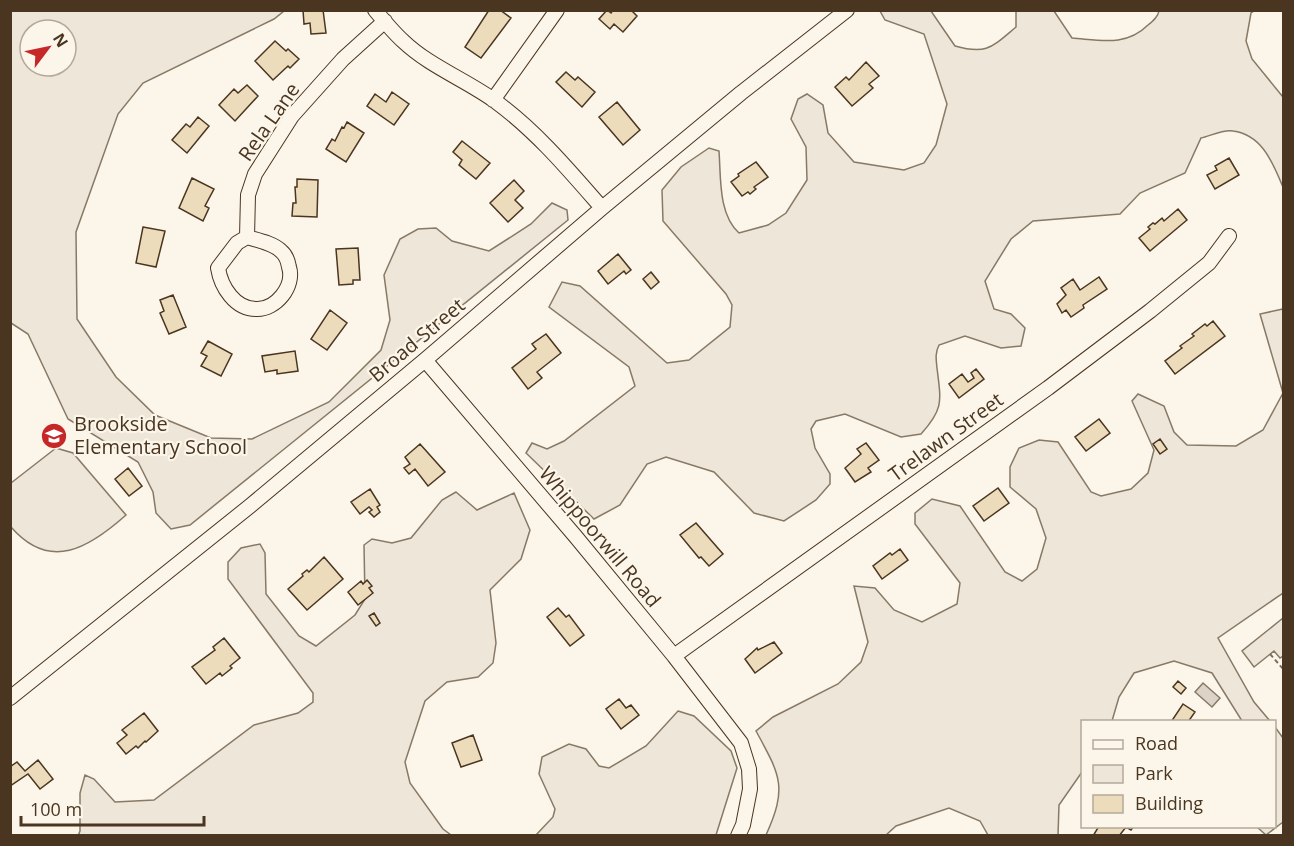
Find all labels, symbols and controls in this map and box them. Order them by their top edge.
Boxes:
north arrow [18,18,78,78]
text: N [48,29,73,51]
street label: Rela Lane [232,77,305,166]
street label: Broad Street [363,292,470,388]
street label: Trelawn Street [883,386,1008,487]
place label: Brookside Elementary School [74,410,247,460]
school or university icon: Brookside Elementary School [39,421,69,451]
street label: Whippoorwill Road [533,461,667,613]
legend [1081,720,1276,828]
text: Road [1135,731,1178,755]
text: Park [1135,761,1173,785]
scale bar [21,789,204,827]
text: Building [1135,791,1203,815]
text: 100 m [30,797,82,821]

